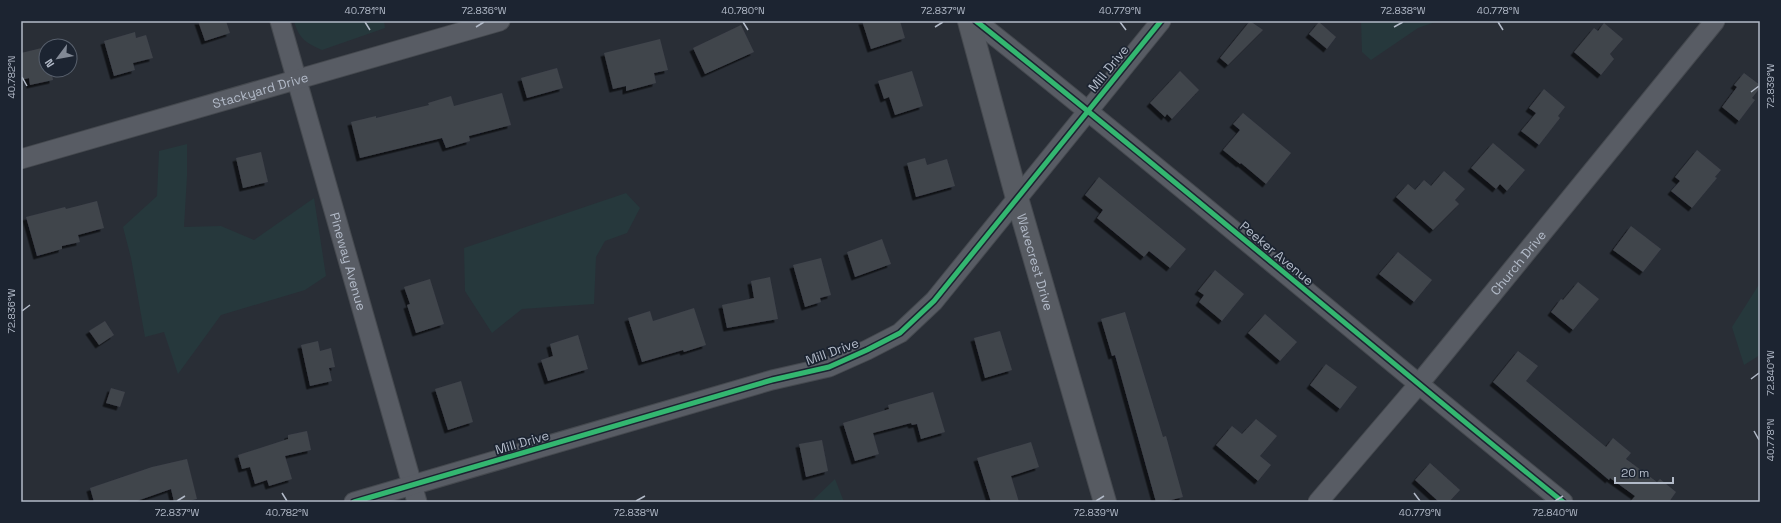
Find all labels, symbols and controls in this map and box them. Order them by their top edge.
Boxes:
text: 40.781°N [344,4,386,17]
text: 72.836°W [461,4,507,17]
text: 40.780°N [721,4,765,17]
text: 72.837°W [921,4,966,17]
text: 40.779°N [1099,4,1141,17]
text: 72.838°W [1380,4,1426,17]
text: 40.778°N [1477,4,1519,17]
north arrow [38,38,78,78]
street label: Mill Drive [1084,41,1132,95]
text: 40.782°N [5,55,18,99]
text: N [42,56,57,70]
text: 72.839°W [1764,63,1777,109]
street label: Stackyard Drive [210,69,310,112]
street label: Pineway Avenue [326,211,370,313]
street label: Wavecrest Drive [1013,212,1057,313]
street label: Peeker Avenue [1236,218,1317,289]
street label: Church Drive [1487,227,1550,299]
text: 72.836°W [5,288,18,334]
street label: Mill Drive [803,334,861,369]
text: 72.840°W [1764,350,1777,396]
text: 40.778°N [1764,419,1777,461]
street label: Mill Drive [493,427,551,458]
scale bar [1615,459,1673,485]
text: 20 m [1621,465,1649,481]
text: 72.837°W [155,506,200,519]
text: 40.782°N [265,506,309,519]
text: 72.838°W [613,506,659,519]
text: 72.839°W [1073,506,1119,519]
text: 40.779°N [1399,506,1441,519]
text: 72.840°W [1532,506,1578,519]

